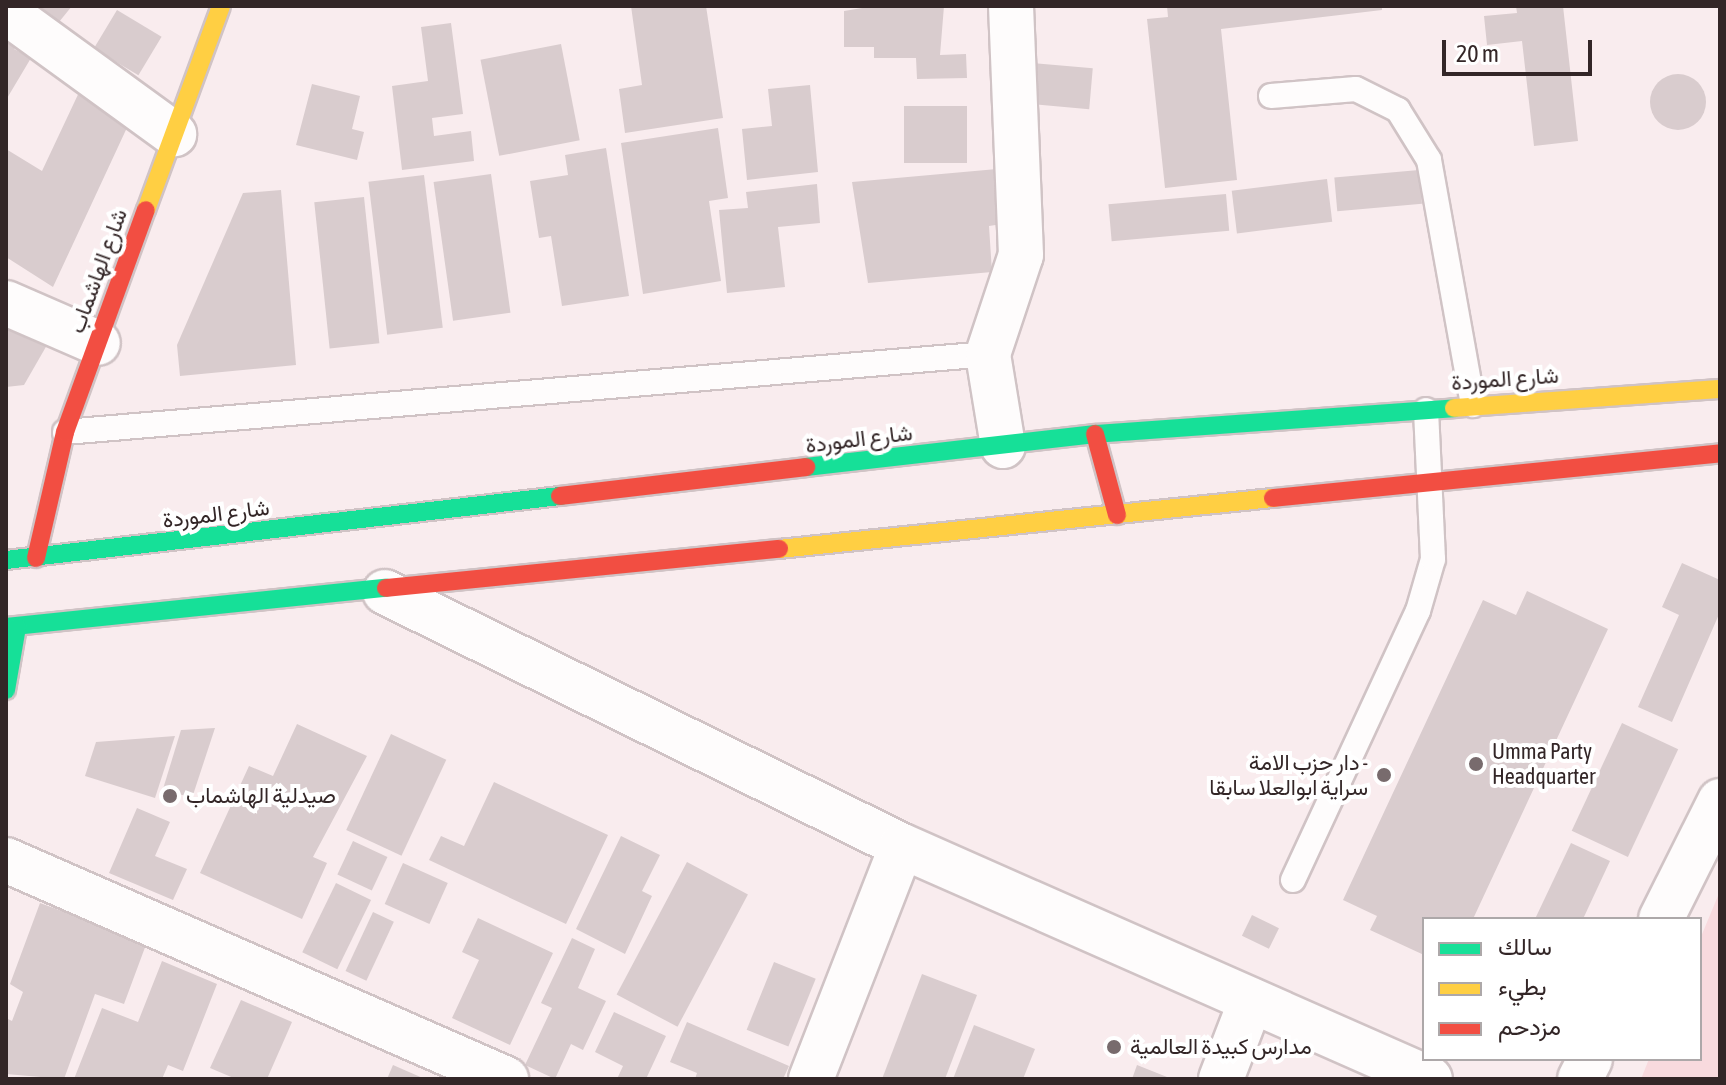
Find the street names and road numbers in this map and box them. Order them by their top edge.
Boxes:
street label: شارع الهاشماب [63,205,133,337]
street label: شارع الموردة [1450,362,1560,396]
street label: شارع الموردة [804,419,914,459]
street label: شارع الموردة [161,494,271,534]

